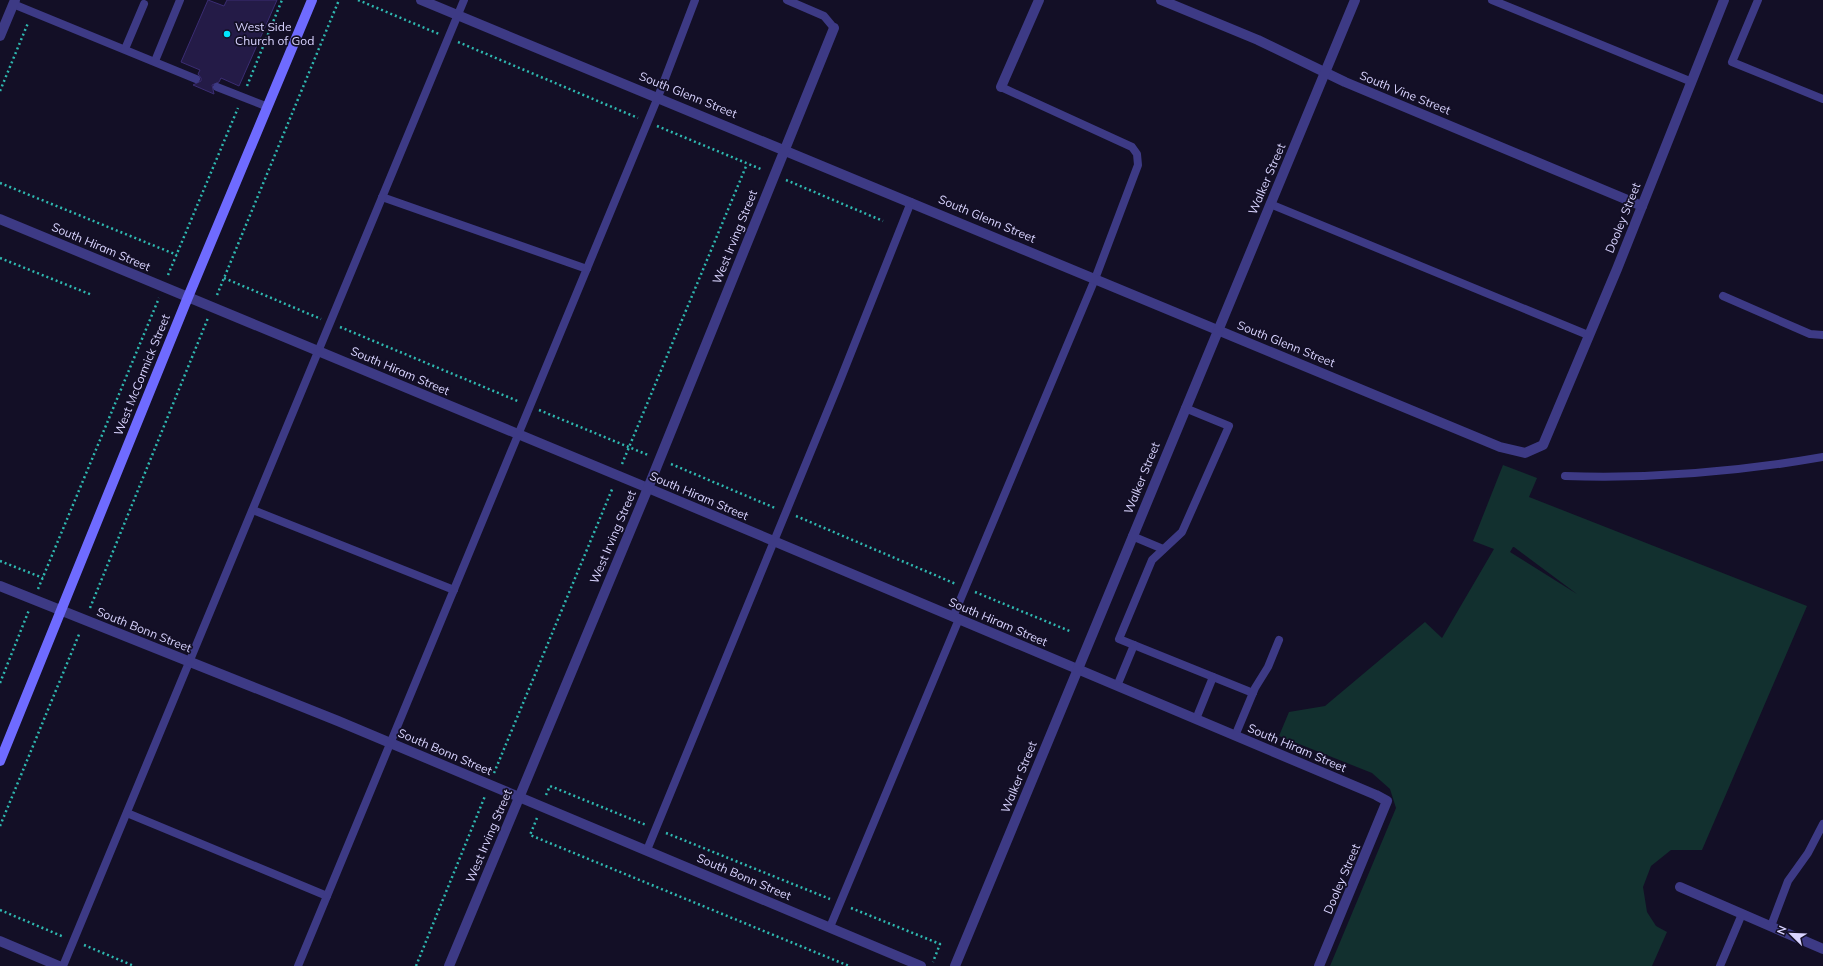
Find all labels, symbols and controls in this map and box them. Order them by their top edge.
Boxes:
place label: West Side Church of God [235,19,314,48]
marker: West Side Church of God [222,29,232,39]
street label: South Vine Street [1358,67,1453,118]
street label: South Glenn Street [637,68,739,121]
street label: Walker Street [1245,141,1288,217]
street label: Dooley Street [1602,180,1643,255]
street label: West Irving Street [709,188,760,286]
street label: South Glenn Street [936,191,1038,246]
street label: South Hiram Street [49,219,153,274]
street label: West McCormick Street [110,312,173,438]
street label: South Glenn Street [1235,317,1337,370]
street label: South Hiram Street [348,343,452,398]
street label: Walker Street [1120,440,1163,516]
street label: South Hiram Street [647,468,751,523]
street label: West Irving Street [586,488,639,586]
street label: South Hiram Street [946,594,1050,649]
street label: South Bonn Street [95,604,194,655]
street label: South Hiram Street [1245,720,1349,775]
street label: South Bonn Street [396,725,495,778]
street label: Walker Street [997,739,1040,815]
street label: West Irving Street [462,787,515,885]
street label: Dooley Street [1320,842,1363,916]
street label: South Bonn Street [695,850,794,903]
north arrow [1771,914,1811,954]
text: N [1774,924,1790,937]

